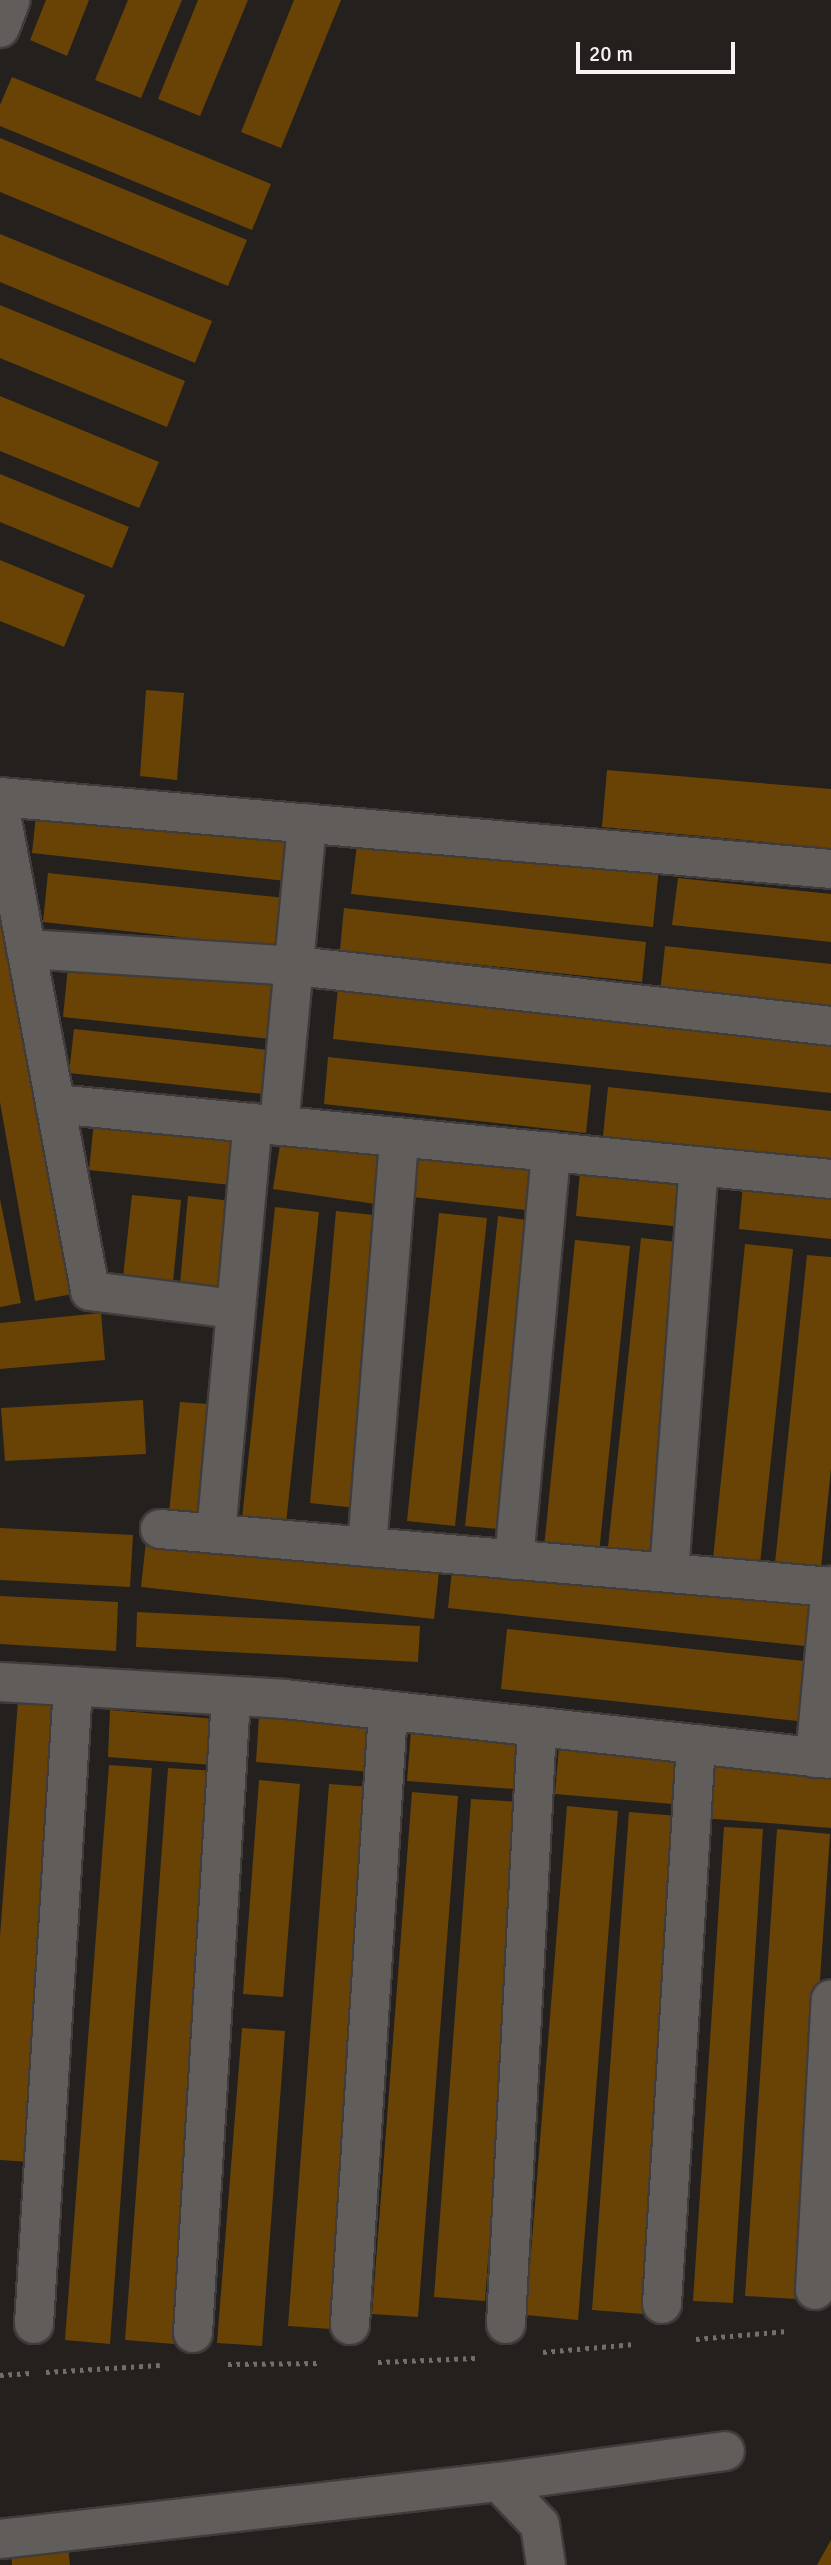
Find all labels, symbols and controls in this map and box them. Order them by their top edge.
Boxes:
scale bar [579,28,738,72]
text: 20 m [589,41,633,67]

